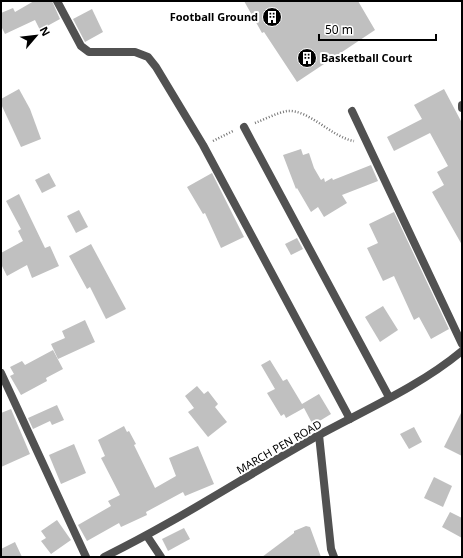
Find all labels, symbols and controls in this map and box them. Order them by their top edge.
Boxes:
building icon: Football Ground [261,6,283,28]
place label: Football Ground [170,9,258,24]
north arrow [16,16,56,56]
scale bar [319,16,436,42]
text: 50 m [325,21,353,38]
text: N [37,24,54,39]
building icon: Basketball Court [296,47,318,69]
place label: Basketball Court [321,50,413,65]
street label: MARCH PEN ROAD [233,416,324,477]

